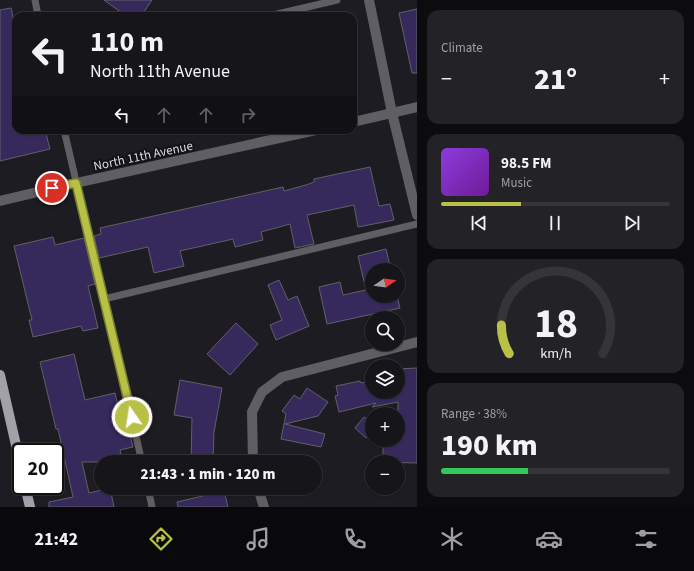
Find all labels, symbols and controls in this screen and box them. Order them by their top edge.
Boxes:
text: 110 m [90,22,164,62]
icon: left [24,28,76,80]
text: Climate [441,39,483,57]
text: 21° [534,58,577,101]
text: North 11th Avenue [90,59,230,84]
text: − [441,63,452,95]
text: + [659,63,670,95]
icon: left [111,104,133,126]
icon: ahead [153,104,175,126]
icon: ahead [195,104,217,126]
icon: right [237,104,259,126]
street label: North 11th Avenue [92,137,195,175]
text: 98.5 FM [501,153,552,174]
pin [35,171,69,205]
text: Music [501,174,532,192]
icon: arrive [41,177,63,199]
icon: previous [468,212,490,234]
icon: pause [544,212,566,234]
icon: next [621,212,643,234]
north arrow [365,263,405,303]
map controls [365,263,405,495]
text: 18 [534,293,577,353]
button: search [365,311,405,351]
text: km/h [540,342,571,363]
button: layers [365,359,405,399]
position arrow [111,396,153,438]
text: Range · 38% [441,405,507,423]
button: + [365,407,405,447]
text: 190 km [441,424,538,467]
speed limit sign: 20 [12,443,64,495]
button: − [365,455,405,495]
text: 21:43 · 1 min · 120 m [141,464,275,485]
icon: directions [147,525,175,553]
icon: music [244,525,272,553]
icon: phone [341,525,369,553]
icon: climate [438,525,466,553]
icon: car [535,525,563,553]
icon: filters [632,525,660,553]
text: 21:42 [34,527,78,552]

